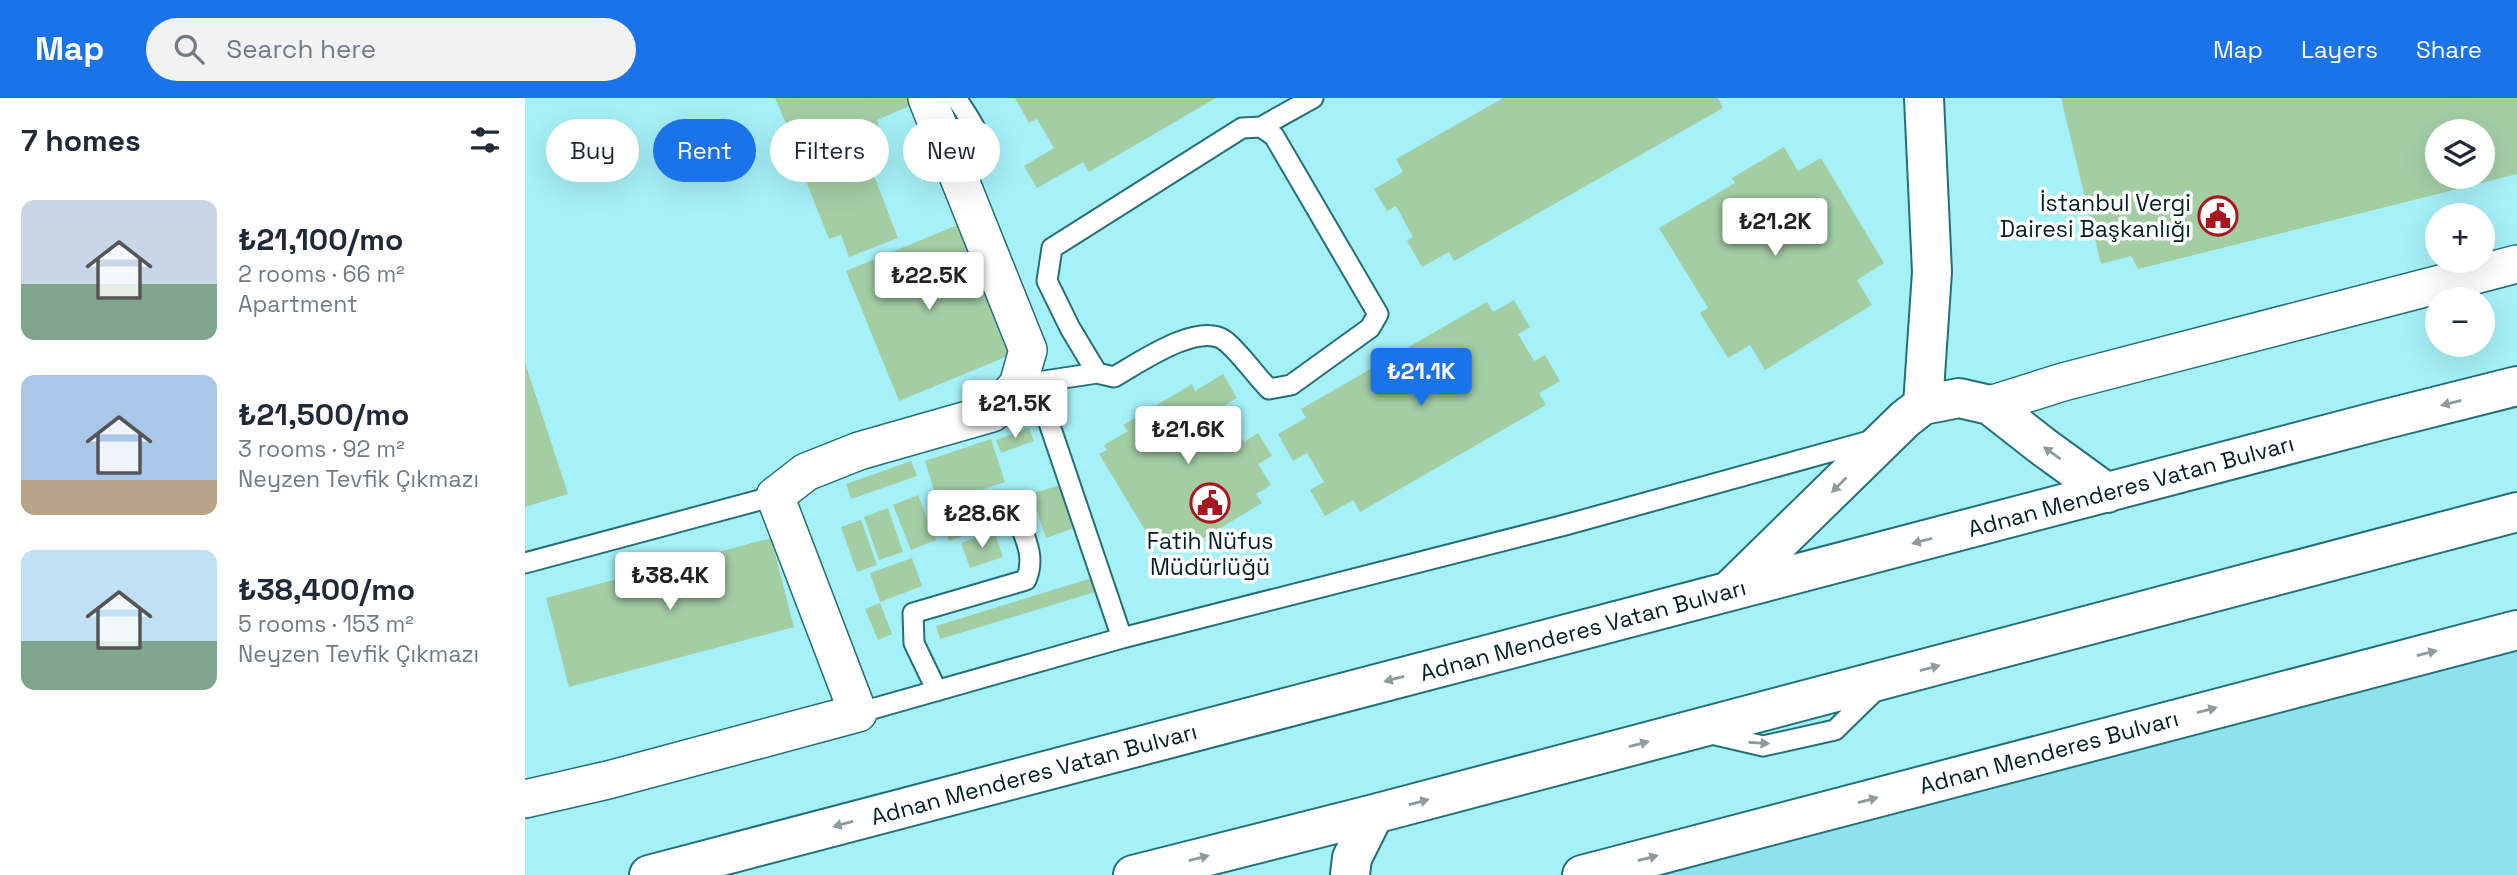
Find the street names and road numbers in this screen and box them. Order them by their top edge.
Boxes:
street label: Adnan Menderes Vatan Bulvarı [1965,428,2297,544]
street label: Adnan Menderes Vatan Bulvarı [1417,572,1749,688]
street label: Adnan Menderes Bulvarı [1916,703,2182,801]
street label: Adnan Menderes Vatan Bulvarı [868,716,1200,832]

